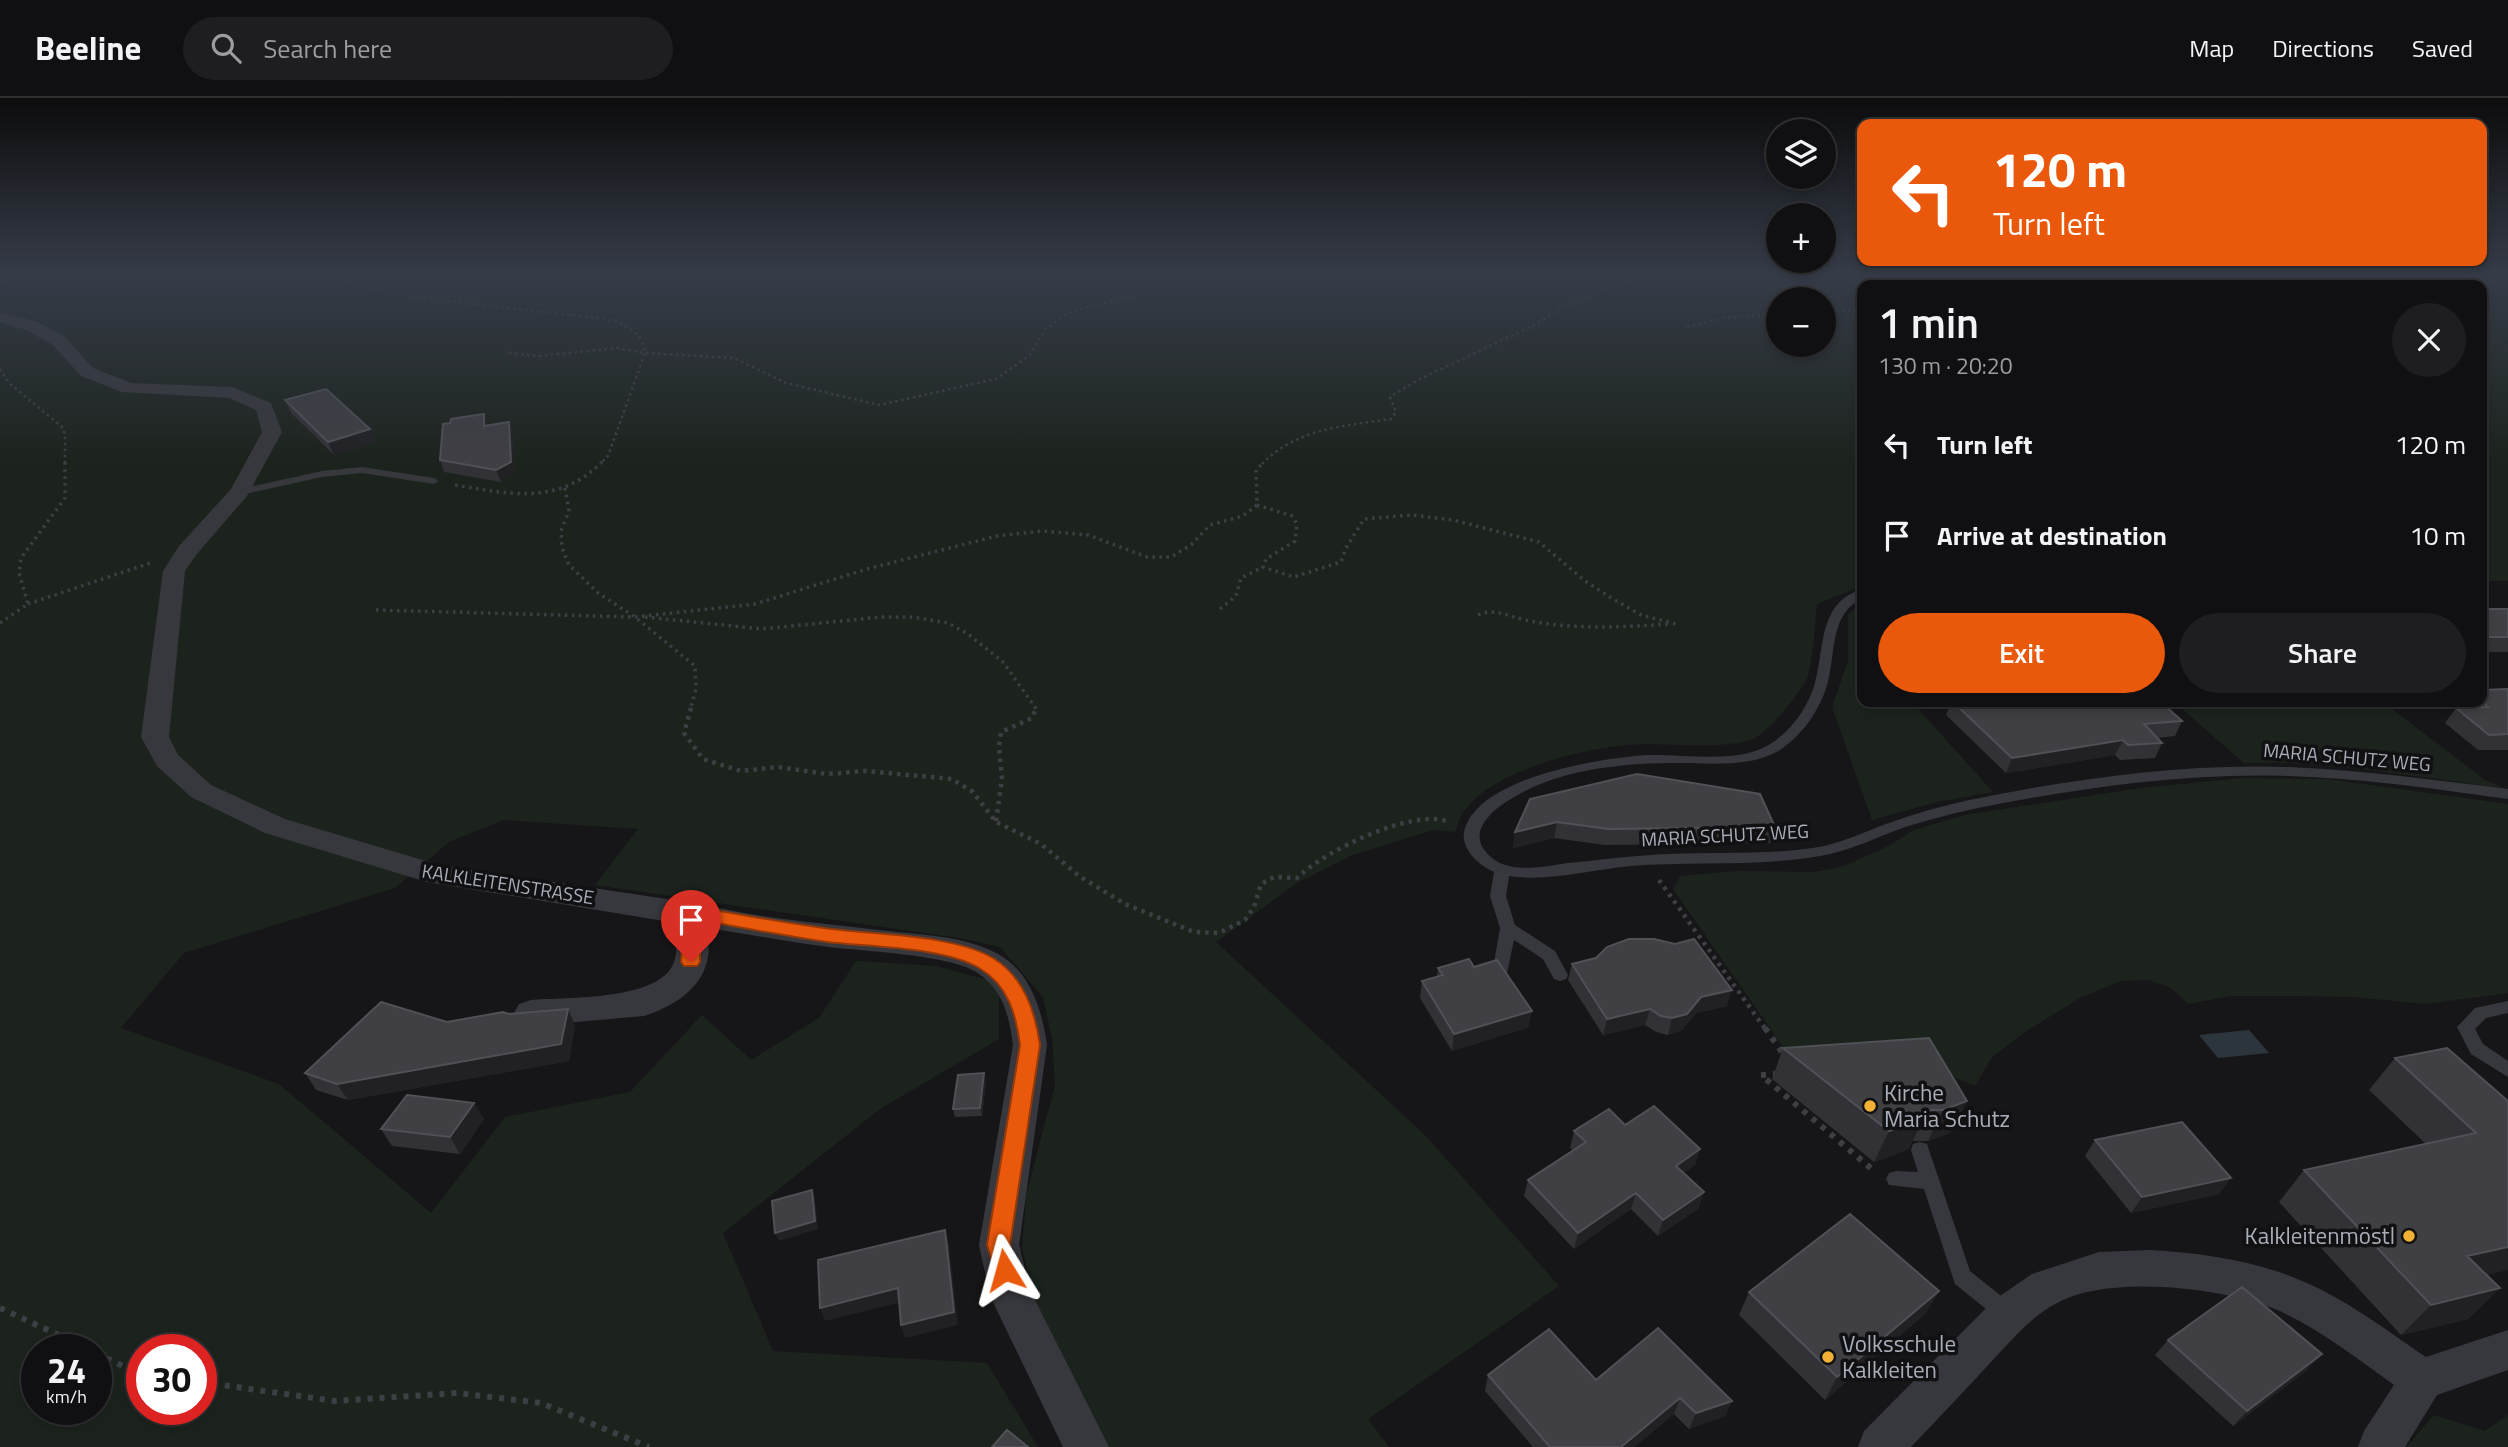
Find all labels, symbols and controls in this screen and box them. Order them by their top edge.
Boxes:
search box [183,17,673,80]
text: Beeline [35,23,141,73]
icon: search [207,29,245,67]
text: Search here [263,29,392,68]
text: Map [2189,30,2234,66]
text: Directions [2272,30,2374,66]
text: Saved [2412,30,2473,66]
map controls [1766,119,1836,357]
button: layers [1766,119,1836,189]
text: 120 m [1993,131,2127,206]
icon: left [1878,147,1969,238]
text: Turn left [1993,199,2105,247]
button: + [1766,203,1836,273]
button: − [1766,287,1836,357]
text: 1 min [1878,290,1979,354]
button: close [2392,303,2466,377]
text: 130 m · 20:20 [1878,348,2013,383]
text: Turn left [1937,425,2032,464]
text: 120 m [2395,425,2466,464]
icon: left [1878,426,1916,464]
text: Arrive at destination [1937,516,2167,555]
text: 10 m [2409,516,2466,555]
icon: arrive [1878,517,1916,555]
button: Exit [1878,613,2165,693]
button: Share [2179,613,2466,693]
street label: MARIA SCHUTZ WEG [2262,735,2432,778]
street label: MARIA SCHUTZ WEG [1640,816,1810,853]
street label: KALKLEITENSTRASSE [420,856,596,911]
pin [661,890,721,962]
icon: arrive [672,901,710,939]
place label: Kirche Maria Schutz [1884,1075,2010,1136]
marker: Kirche Maria Schutz [1862,1098,1878,1114]
place label: Kalkleitenmöstl [2245,1218,2395,1253]
marker: Kalkleitenmöstl [2401,1228,2417,1244]
position arrow [968,1233,1042,1307]
place label: Volksschule Kalkleiten [1842,1326,1956,1387]
speed limit sign: 30 [126,1334,217,1425]
text: 24 [47,1343,86,1397]
marker: Volksschule Kalkleiten [1820,1349,1836,1365]
text: km/h [46,1383,87,1410]

